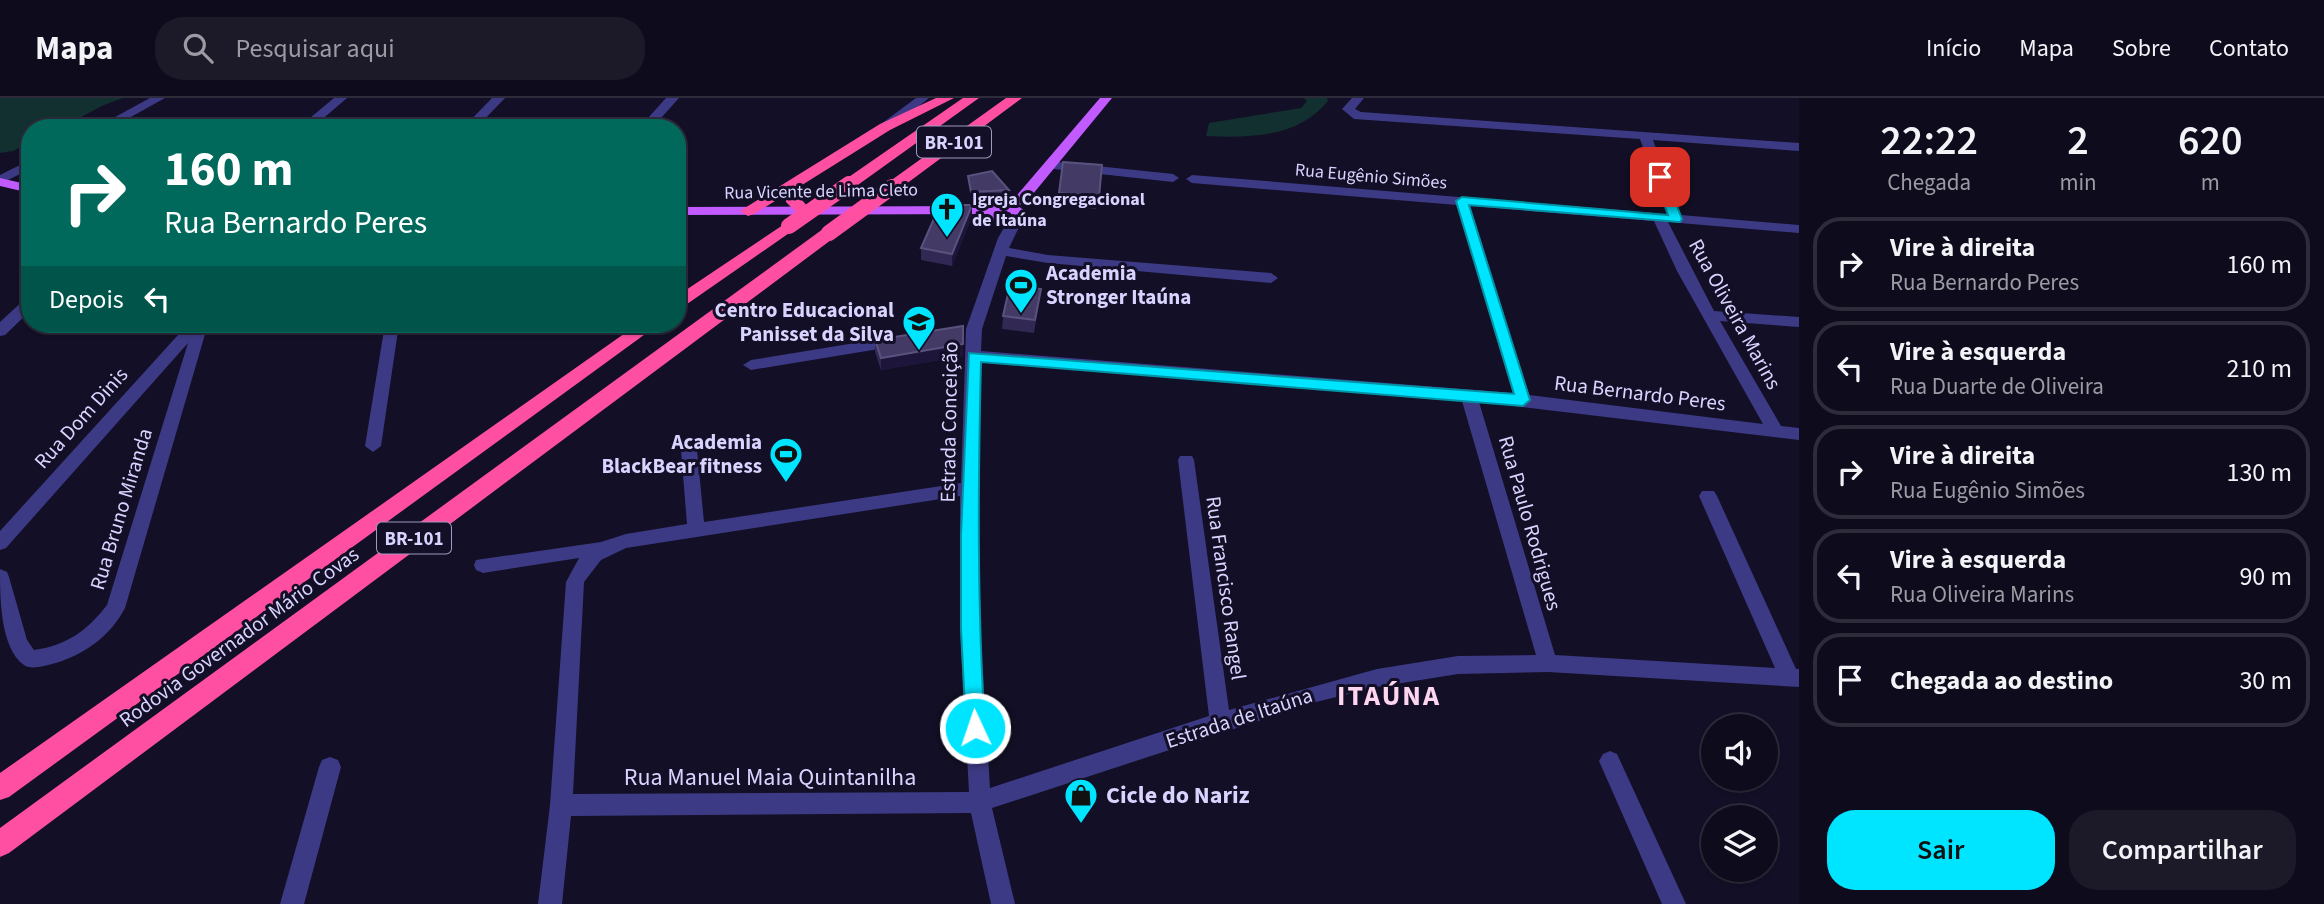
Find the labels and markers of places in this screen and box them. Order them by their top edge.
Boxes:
pin [1630,147,1690,207]
place label: Igreja Congregacional de Itaúna [972,187,1145,233]
church icon: Igreja Congregacional de Itaúna [928,190,966,239]
place label: Academia Stronger Itaúna [1045,258,1191,312]
sports icon: Academia Stronger Itaúna [1002,266,1040,315]
place label: Centro Educacional Panisset da Silva [715,295,894,349]
school or university icon: Centro Educacional Panisset da Silva [900,303,938,352]
place label: Academia BlackBear fitness [601,427,762,481]
sports icon: Academia BlackBear fitness [767,435,805,484]
shop icon: Cicle do Nariz [1062,776,1100,825]
place label: Cicle do Nariz [1106,778,1250,813]

